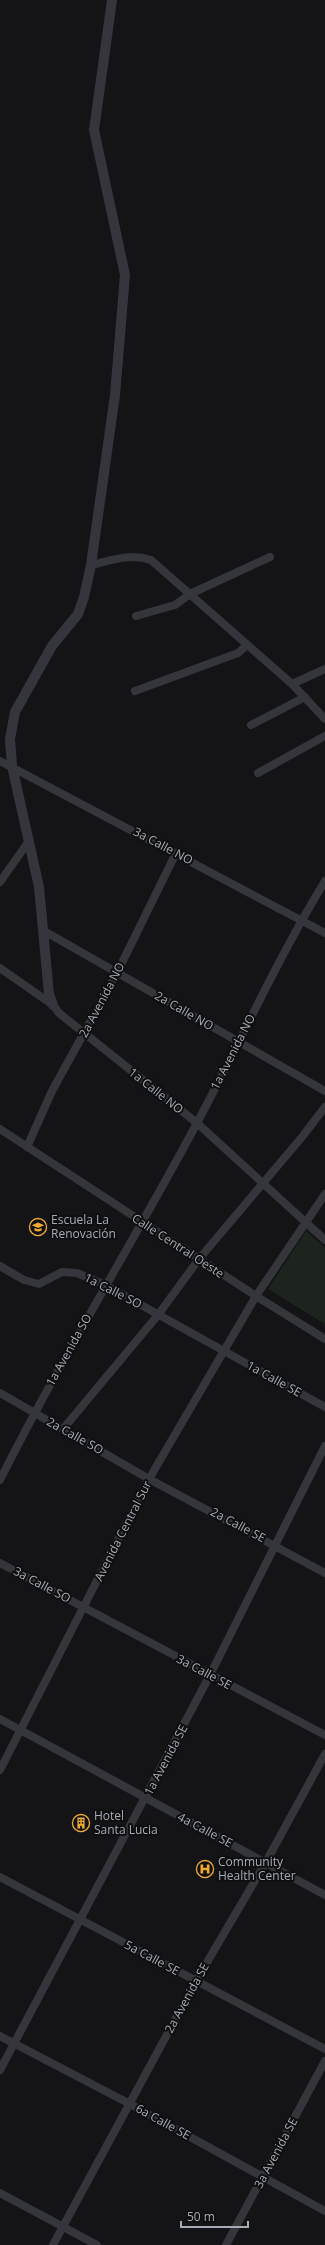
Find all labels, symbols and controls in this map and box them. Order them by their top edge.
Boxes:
street label: 3a Calle NO [130,823,196,868]
street label: 2a Avenida NO [75,959,129,1040]
street label: 2a Calle NO [152,987,217,1034]
street label: 1a Avenida NO [206,1011,259,1093]
street label: 1a Calle NO [125,1064,187,1117]
street label: Calle Central Oeste [129,1209,228,1282]
place label: Escuela La Renovación [51,1211,116,1242]
school or university icon: Escuela La Renovación [28,1217,48,1237]
street label: 1a Calle SO [81,1269,145,1312]
street label: 1a Avenida SO [42,1310,95,1389]
street label: 1a Calle SE [244,1357,305,1401]
street label: 2a Calle SO [44,1413,107,1458]
street label: Avenida Central Sur [90,1478,155,1584]
street label: 2a Calle SE [208,1503,269,1546]
street label: 3a Calle SO [11,1562,74,1607]
street label: 3a Calle SE [174,1650,235,1693]
street label: 1a Avenida SE [140,1721,191,1798]
place label: Hotel Santa Lucia [94,1807,158,1838]
street label: 4a Calle SE [175,1808,236,1851]
building icon: Hotel Santa Lucia [71,1813,91,1833]
place label: Community Health Center [218,1853,296,1884]
hospital icon: Community Health Center [195,1859,215,1879]
street label: 5a Calle SE [122,1936,183,1979]
street label: 2a Avenida SE [160,1960,213,2036]
street label: 6a Calle SE [133,2100,194,2144]
street label: 3a Avenida SE [250,2114,301,2191]
scale bar [181,2203,248,2229]
text: 50 m [187,2208,215,2225]

